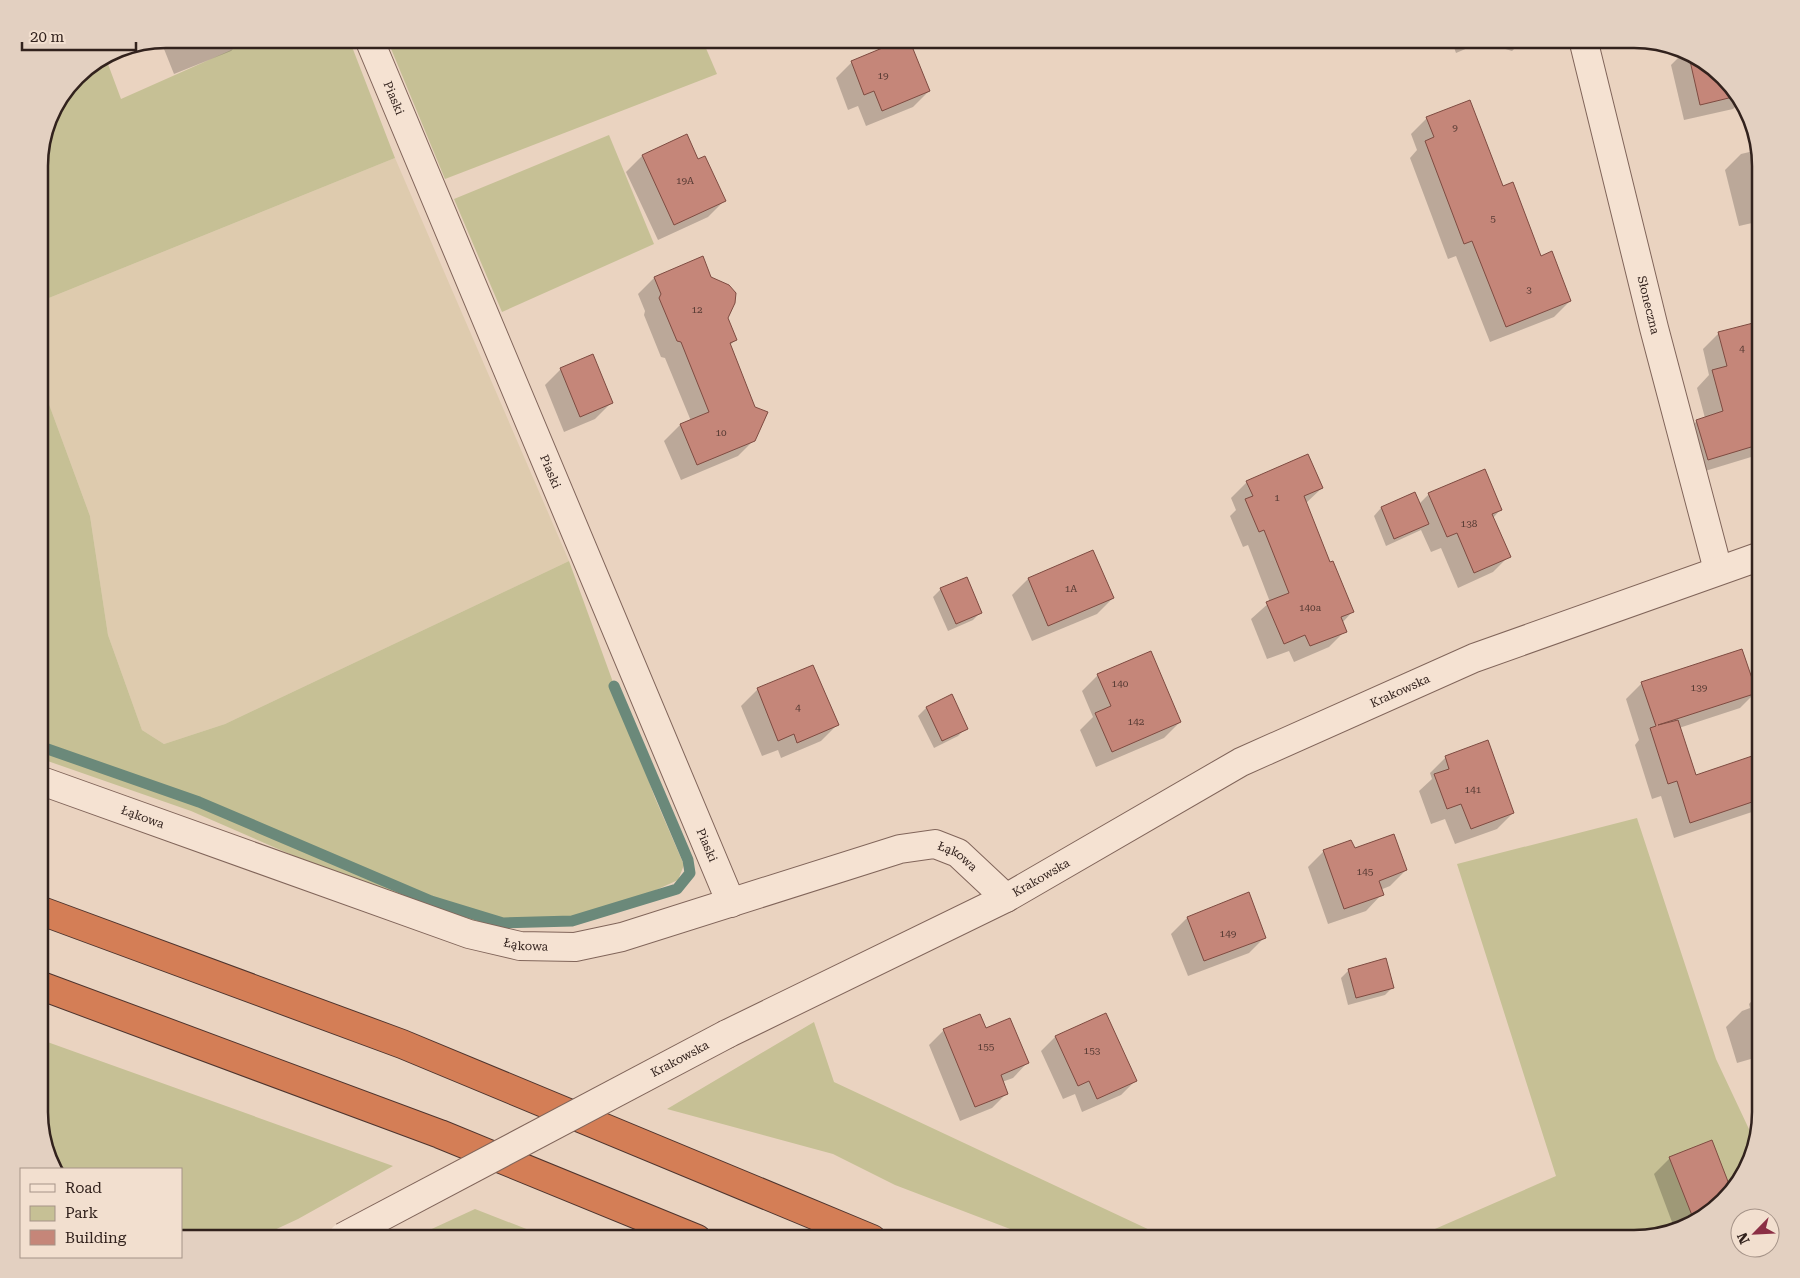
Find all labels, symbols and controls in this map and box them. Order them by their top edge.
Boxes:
scale bar [22,20,136,52]
text: 20 m [30,28,65,46]
house number: 19 [877,70,889,81]
street label: Piaski [380,79,407,117]
house number: 9 [1452,122,1458,133]
house number: 19A [676,175,694,186]
house number: 5 [1490,213,1496,224]
street label: Słoneczna [1634,274,1662,336]
house number: 3 [1526,284,1532,295]
house number: 12 [691,304,703,315]
house number: 4 [1739,343,1745,354]
house number: 10 [715,427,727,438]
street label: Piaski [537,453,564,491]
house number: 1 [1274,492,1280,503]
house number: 138 [1461,518,1478,529]
house number: 1A [1065,583,1077,594]
house number: 140a [1299,602,1322,613]
street label: Krakowska [1368,671,1432,710]
house number: 140 [1112,678,1129,689]
house number: 139 [1691,682,1708,693]
house number: 4 [795,702,801,713]
house number: 142 [1128,716,1145,727]
house number: 141 [1465,784,1482,795]
street label: Łąkowa [119,803,166,831]
street label: Piaski [693,826,720,864]
street label: Łąkowa [936,839,980,875]
street label: Krakowska [1010,855,1073,900]
house number: 145 [1357,866,1374,877]
house number: 149 [1220,928,1237,939]
street label: Łąkowa [502,935,549,954]
street label: Krakowska [648,1038,712,1080]
house number: 155 [978,1041,995,1052]
house number: 153 [1084,1045,1101,1056]
legend [20,1168,182,1258]
text: Road [65,1179,102,1197]
text: Park [65,1204,99,1222]
north arrow [1730,1208,1780,1258]
text: Building [65,1229,127,1247]
text: N [1734,1230,1753,1246]

